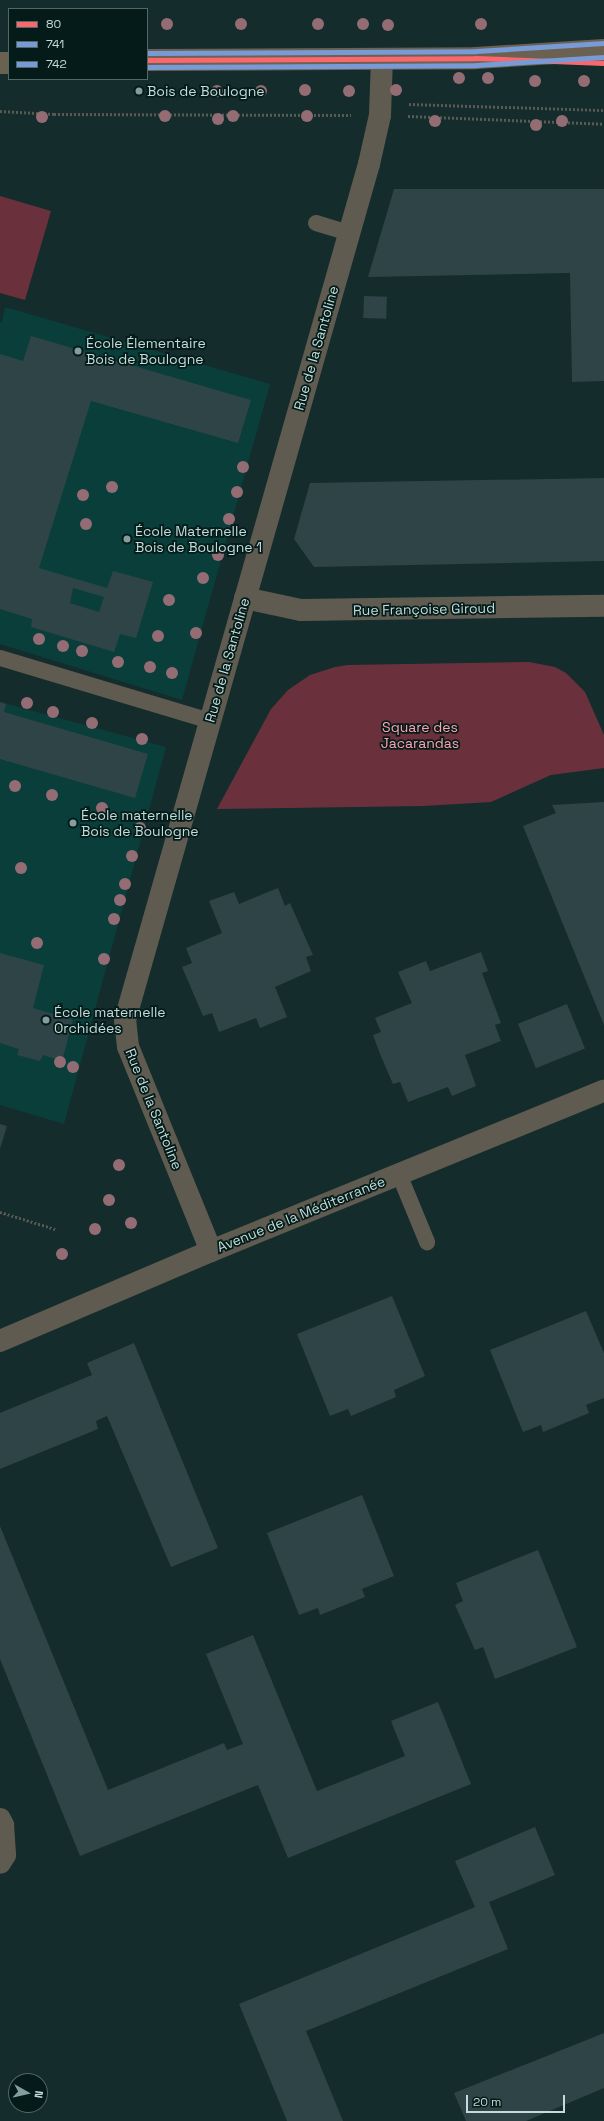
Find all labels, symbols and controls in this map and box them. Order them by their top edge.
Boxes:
legend [8,8,148,80]
text: 80 [46,16,61,32]
text: 741 [46,36,64,52]
text: 742 [46,56,67,72]
place label: Bois de Boulogne [147,83,265,99]
marker: Bois de Boulogne [134,86,144,96]
street label: Rue de la Santoline [290,284,342,412]
place label: École Élementaire Bois de Boulogne [86,335,206,368]
marker: École Élementaire Bois de Boulogne [73,346,83,356]
place label: École Maternelle Bois de Boulogne 1 [135,523,262,556]
marker: École Maternelle Bois de Boulogne 1 [122,534,132,544]
street label: Rue de la Santoline [201,596,253,724]
street label: Rue Françoise Giroud [353,599,495,619]
park label: Square des Jacarandas [381,719,459,752]
place label: École maternelle Bois de Boulogne [81,807,199,840]
marker: École maternelle Bois de Boulogne [68,818,78,828]
place label: École maternelle Orchidées [54,1004,166,1036]
marker: École maternelle Orchidées [41,1015,51,1025]
street label: Rue de la Santoline [122,1046,186,1172]
street label: Avenue de la Méditerranée [214,1173,388,1255]
north arrow [8,2073,48,2113]
scale bar [468,2087,567,2113]
text: N [31,2090,46,2099]
text: 20 m [473,2094,501,2110]

